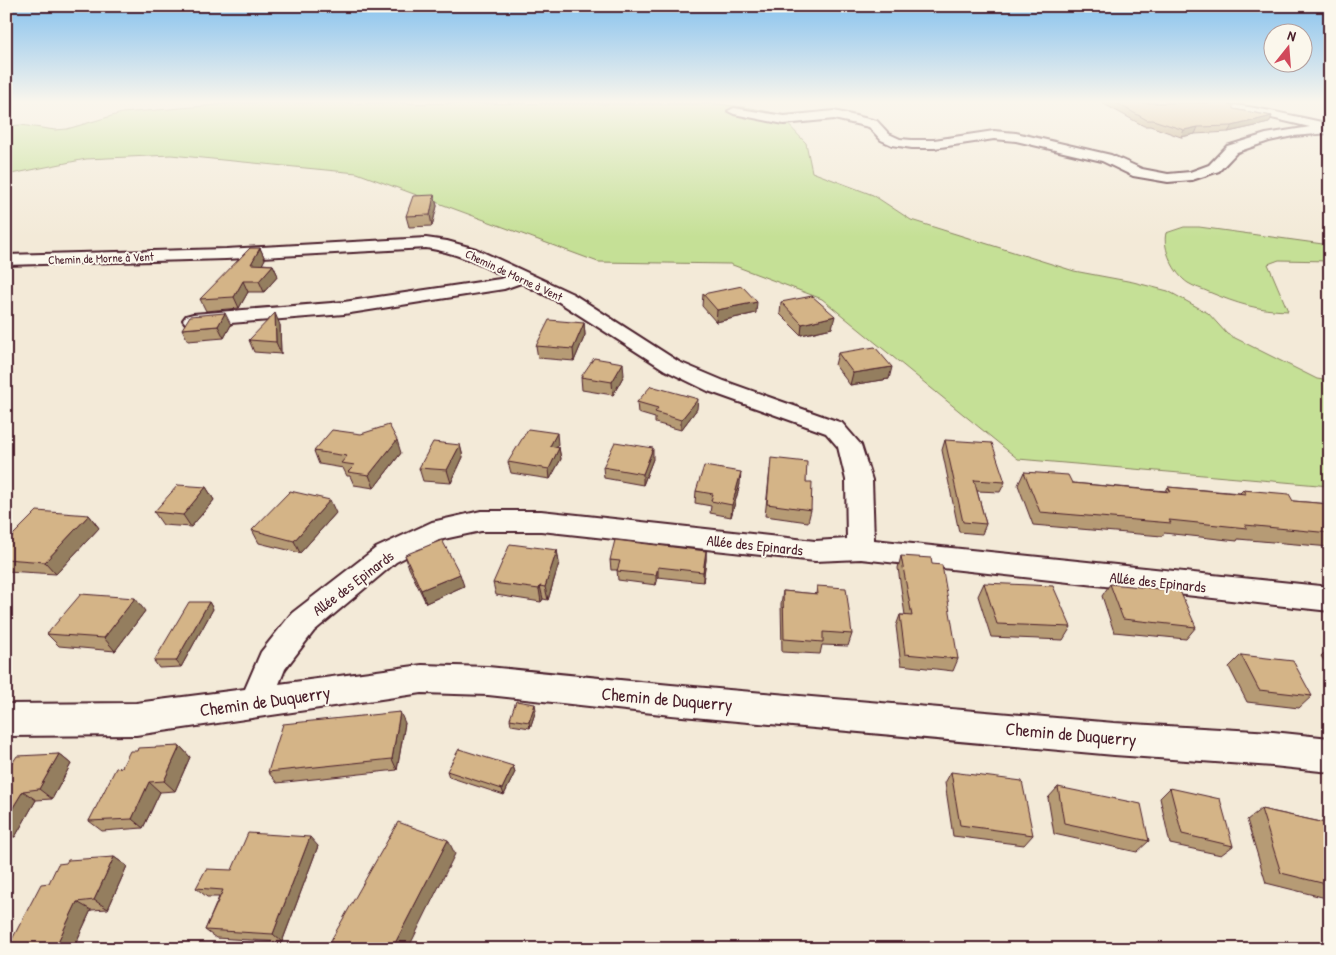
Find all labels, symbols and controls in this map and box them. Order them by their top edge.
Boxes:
north arrow [1264,22,1314,72]
text: N [1286,25,1299,45]
street label: Chemin de Morne à Vent [462,245,566,305]
street label: Chemin de Morne à Vent [48,248,155,268]
street label: Allée des Epinards [706,530,804,561]
street label: Allée des Epinards [308,545,398,620]
street label: Allée des Epinards [1109,567,1207,598]
street label: Chemin de Duquerry [198,679,332,723]
street label: Chemin de Duquerry [600,681,734,717]
street label: Chemin de Duquerry [1004,716,1138,752]

